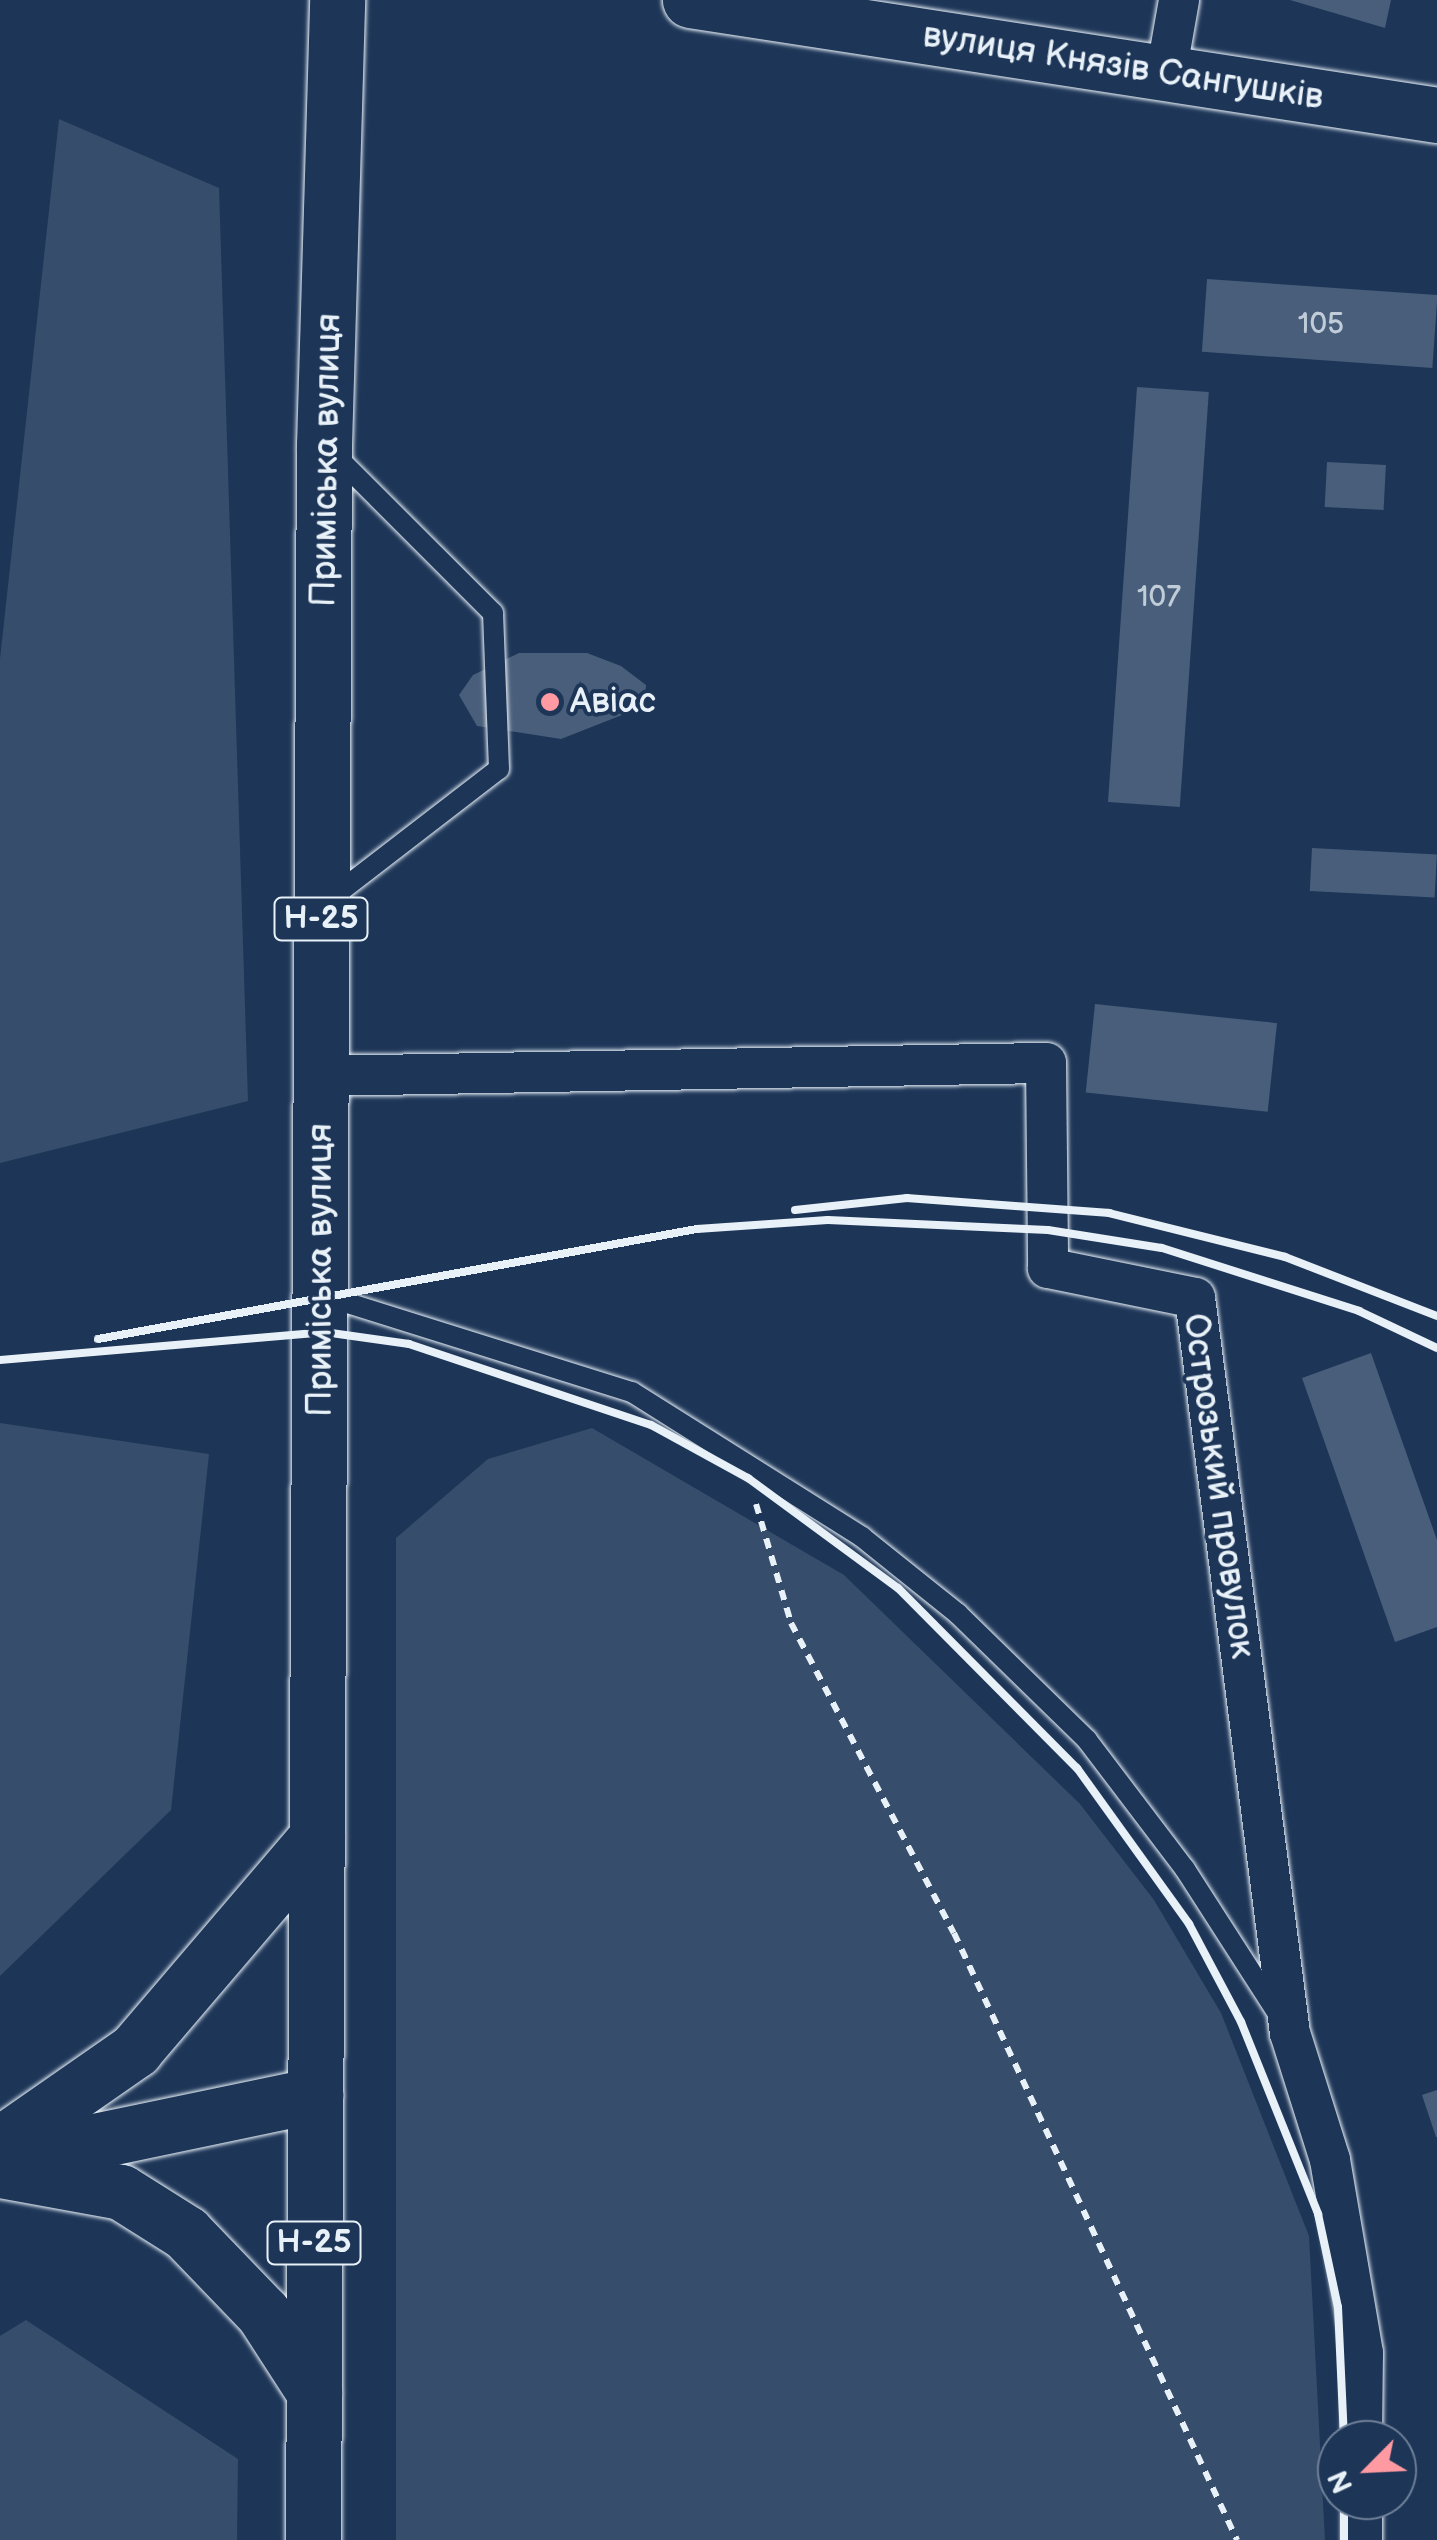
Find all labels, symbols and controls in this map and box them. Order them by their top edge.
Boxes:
street label: вулиця Князів Сангушків [920,15,1326,119]
house number: 105 [1298,306,1344,342]
street label: Приміська вулиця [303,313,351,607]
house number: 107 [1137,579,1181,615]
place label: Авіас [570,681,656,723]
marker: Авіас [539,691,561,713]
road number: Н-25 [274,892,368,946]
street label: Приміська вулиця [300,1123,342,1417]
street label: Острозький провулок [1173,1311,1263,1661]
road number: Н-25 [266,2216,362,2270]
north arrow [1317,2420,1417,2520]
text: N [1322,2465,1360,2498]

